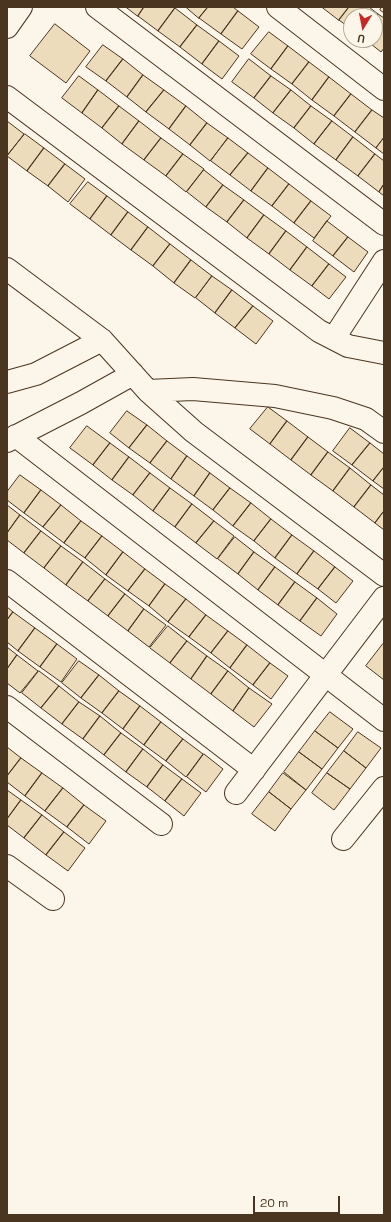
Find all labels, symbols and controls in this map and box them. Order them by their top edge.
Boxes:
north arrow [343,8,383,48]
text: U [356,31,366,46]
scale bar [255,1188,342,1214]
text: 20 m [260,1195,288,1211]

